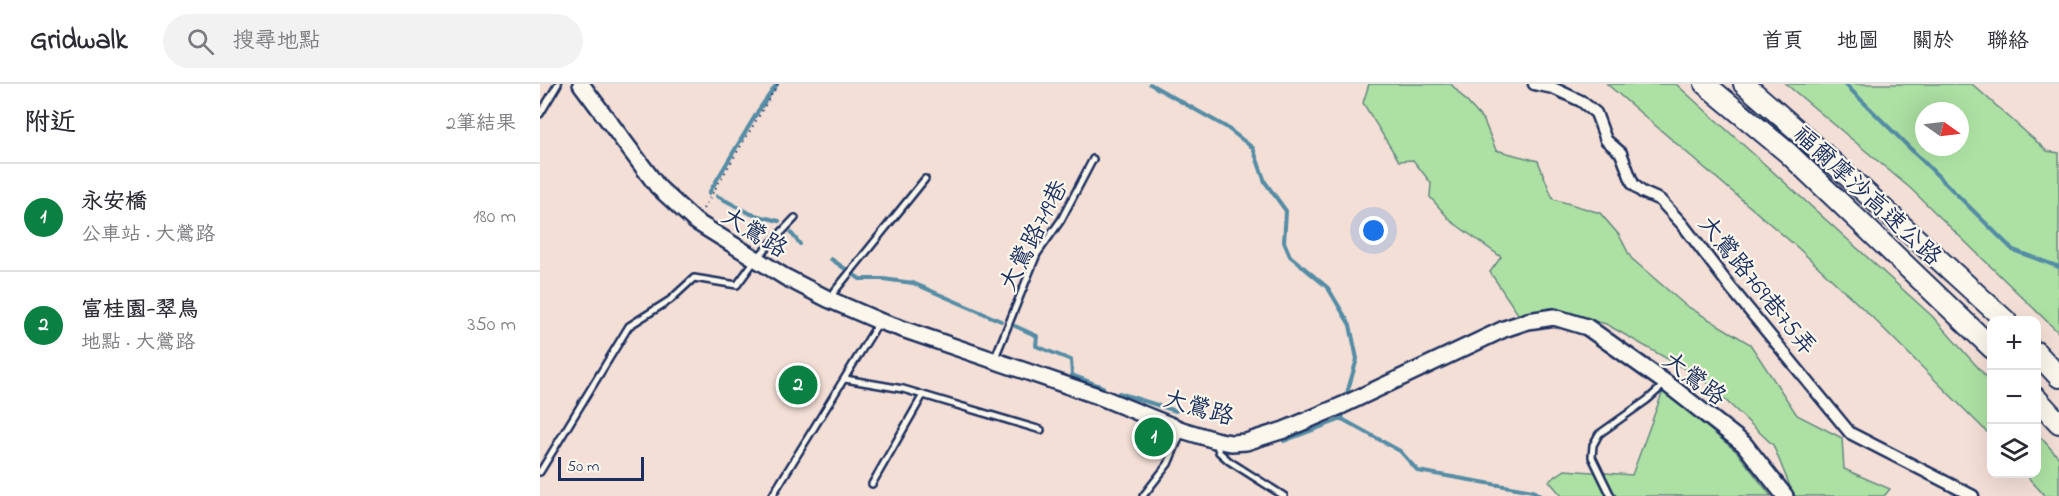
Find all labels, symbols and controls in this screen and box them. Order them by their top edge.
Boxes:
search box [163,14,583,68]
text: Gridwalk [30,21,127,62]
icon: search [184,25,217,58]
text: 搜尋地點 [232,26,320,58]
text: 首頁 [1762,27,1804,57]
text: 地圖 [1837,27,1879,57]
text: 關於 [1912,27,1954,57]
text: 聯絡 [1987,27,2029,57]
north arrow [1915,102,1969,156]
text: 附近 [24,105,76,143]
text: 2筆結果 [446,110,516,139]
street label: 福爾摩沙高速公路 [1784,119,1948,275]
street label: 大鶯路719巷 [992,174,1078,298]
text: 永安橋 [81,187,147,219]
street label: 大鶯路 [714,200,793,268]
text: 1 [40,203,47,232]
text: 180 m [473,203,516,232]
street label: 大鶯路769巷75弄 [1689,209,1824,364]
your location [1359,216,1388,245]
text: 公車站 · 大鶯路 [81,221,215,250]
text: 富桂園-翠鳥 [81,295,199,327]
text: 2 [39,311,48,340]
text: 350 m [467,311,516,340]
map controls [1987,316,2041,478]
button: + [1987,316,2041,370]
text: 地點 · 大鶯路 [81,329,195,358]
street label: 大鶯路 [1654,344,1733,416]
pin: 2 [778,362,818,408]
button: − [1987,370,2041,424]
street label: 大鶯路 [1159,383,1238,436]
pin: 1 [1134,414,1174,460]
button: layers [1987,424,2041,478]
scale bar [558,454,644,482]
text: 50 m [567,455,599,479]

